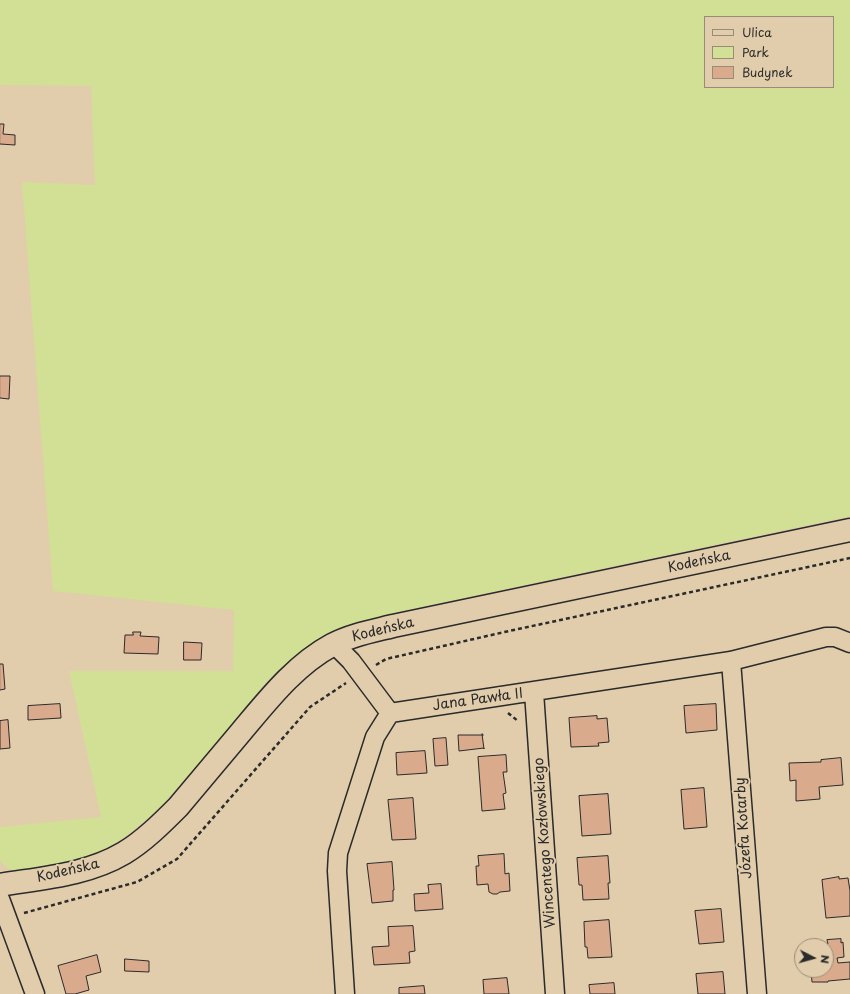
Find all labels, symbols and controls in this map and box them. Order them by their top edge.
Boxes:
legend [704,16,834,88]
text: Ulica [742,23,772,41]
text: Park [742,43,769,61]
text: Budynek [742,63,792,81]
street label: Kodeńska [666,547,732,577]
street label: Kodeńska [350,614,416,646]
street label: Jana Pawła II [432,685,524,715]
street label: Wincentego Kozłowskiego [531,757,559,929]
street label: Józefa Kotarby [732,777,756,879]
street label: Kodeńska [35,856,101,886]
north arrow [794,938,834,978]
text: N [817,954,834,964]

